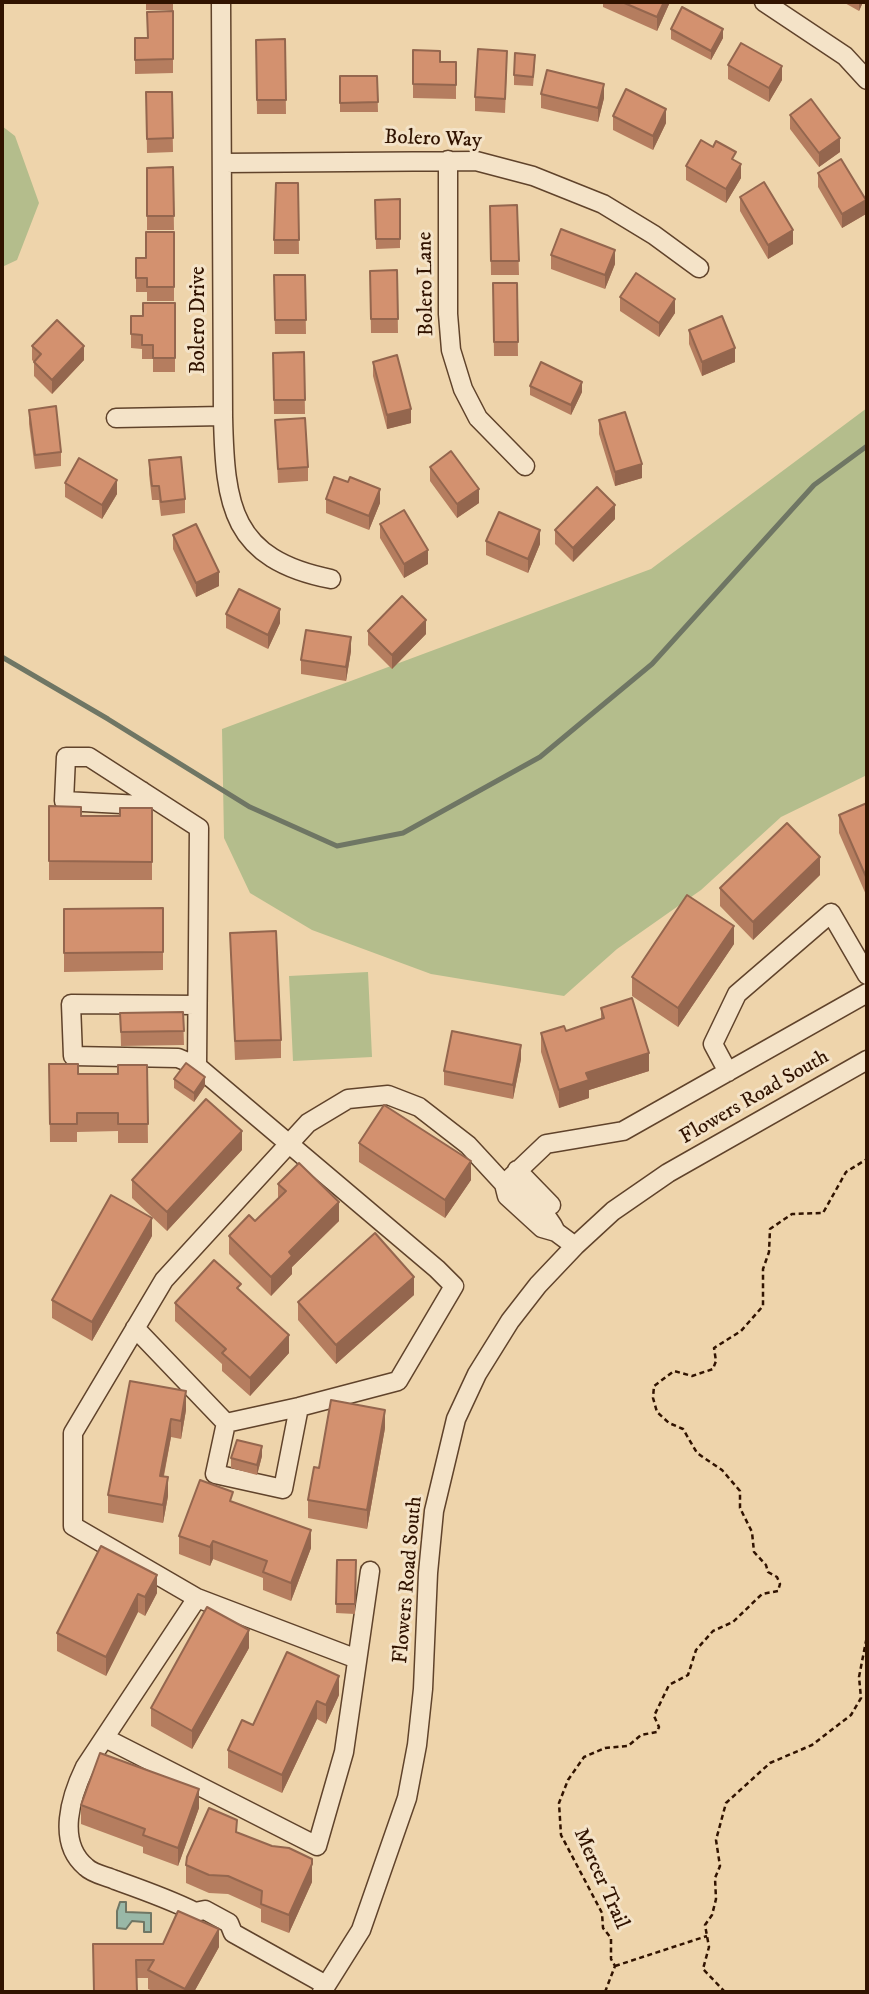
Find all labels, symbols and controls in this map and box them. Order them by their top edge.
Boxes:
street label: Bolero Way [384,126,482,154]
street label: Bolero Lane [413,232,441,336]
street label: Bolero Drive [187,266,213,374]
street label: Flowers Road South [676,1045,834,1151]
street label: Flowers Road South [389,1495,429,1665]
street label: Mercer Trail [567,1825,633,1933]

